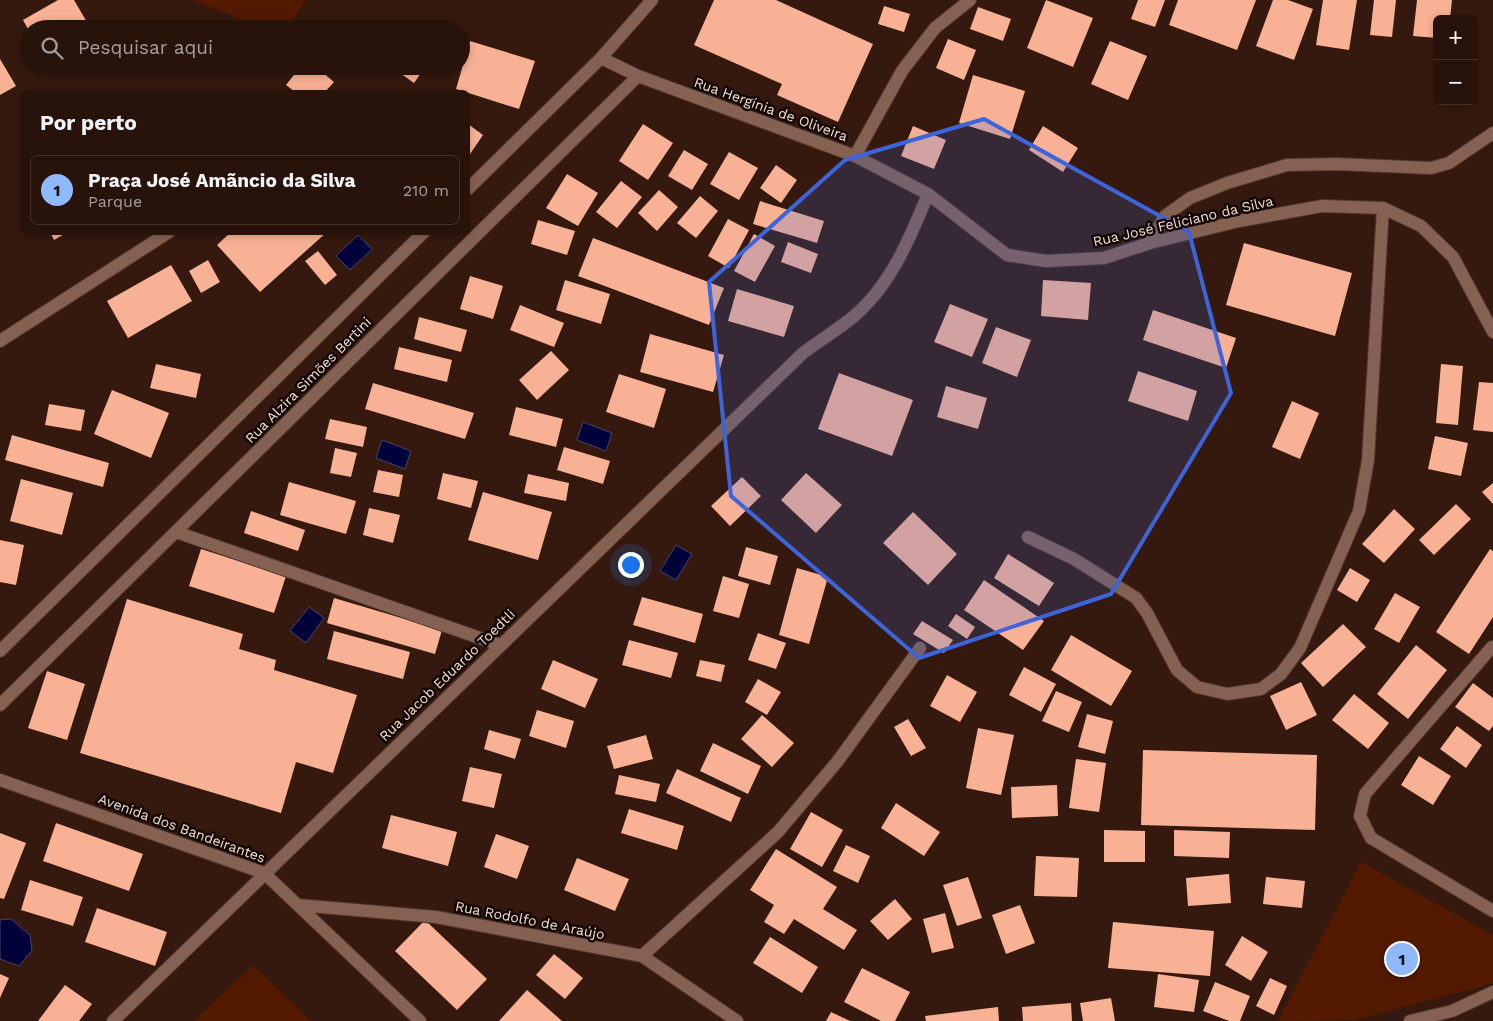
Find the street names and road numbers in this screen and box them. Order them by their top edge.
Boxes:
street label: Rua Hergínia de Oliveira [692,74,850,144]
street label: Rua José Feliciano da Silva [1091,192,1275,250]
street label: Rua Alzira Simões Bertini [242,314,374,446]
street label: Rua Jacob Eduardo Toedtli [376,606,518,744]
street label: Avenida dos Bandeirantes [96,790,268,866]
street label: Rua Rodolfo de Araújo [454,898,606,942]

